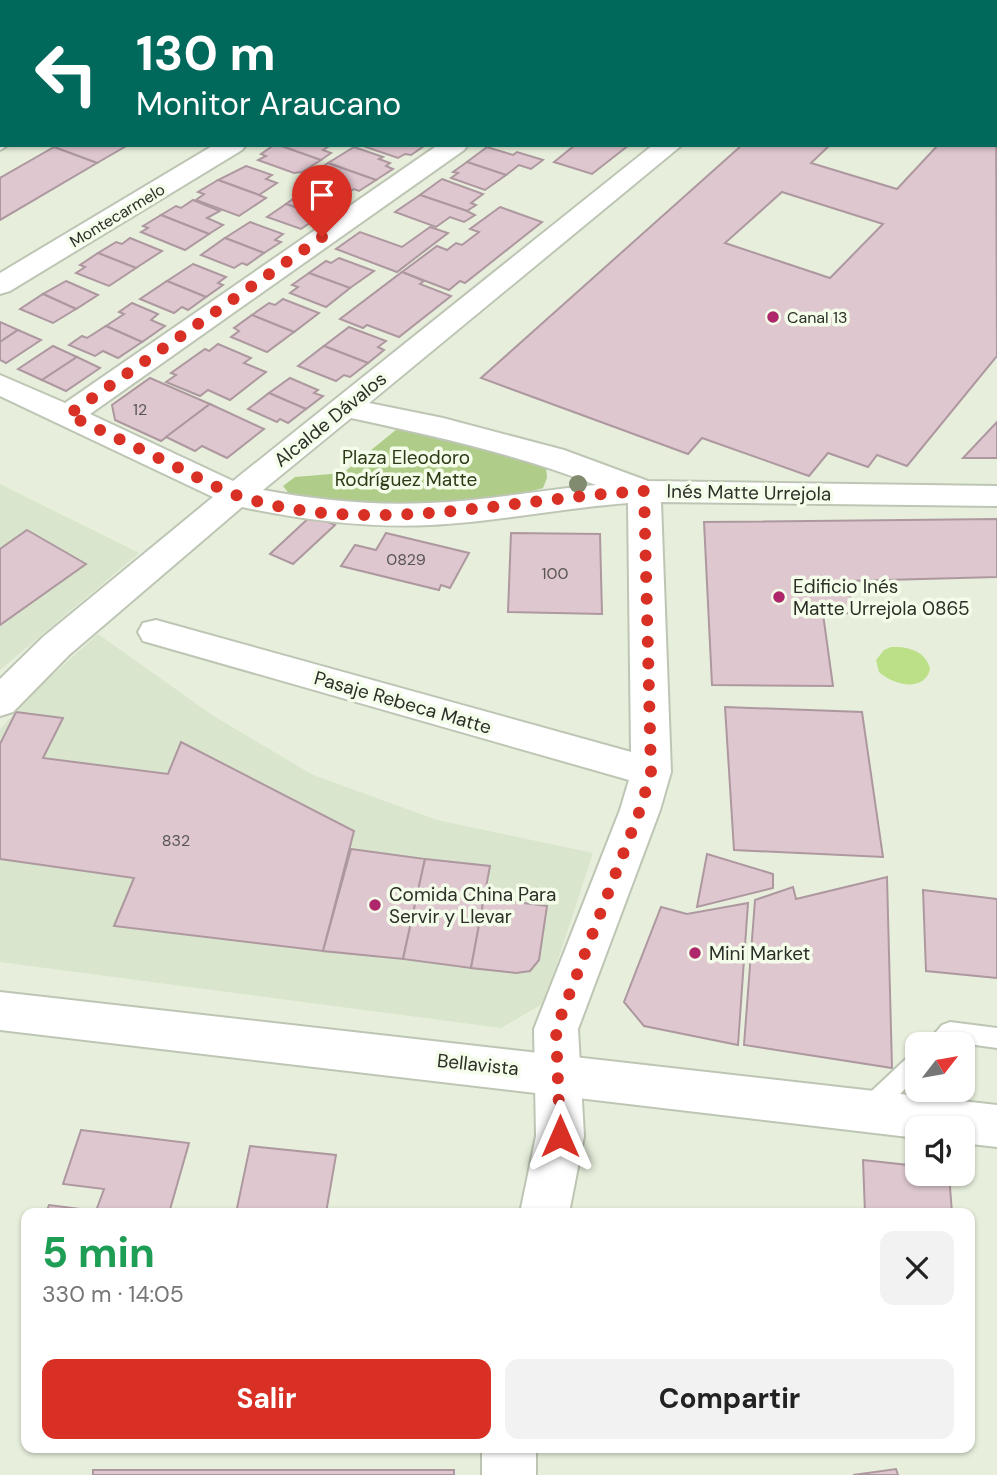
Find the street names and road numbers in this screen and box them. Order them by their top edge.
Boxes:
street label: Montecarmelo [66,179,169,252]
street label: Alcalde Dávalos [269,366,392,473]
street label: Inés Matte Urrejola [666,479,832,506]
street label: Pasaje Rebeca Matte [311,665,494,740]
street label: Bellavista [436,1048,520,1081]

